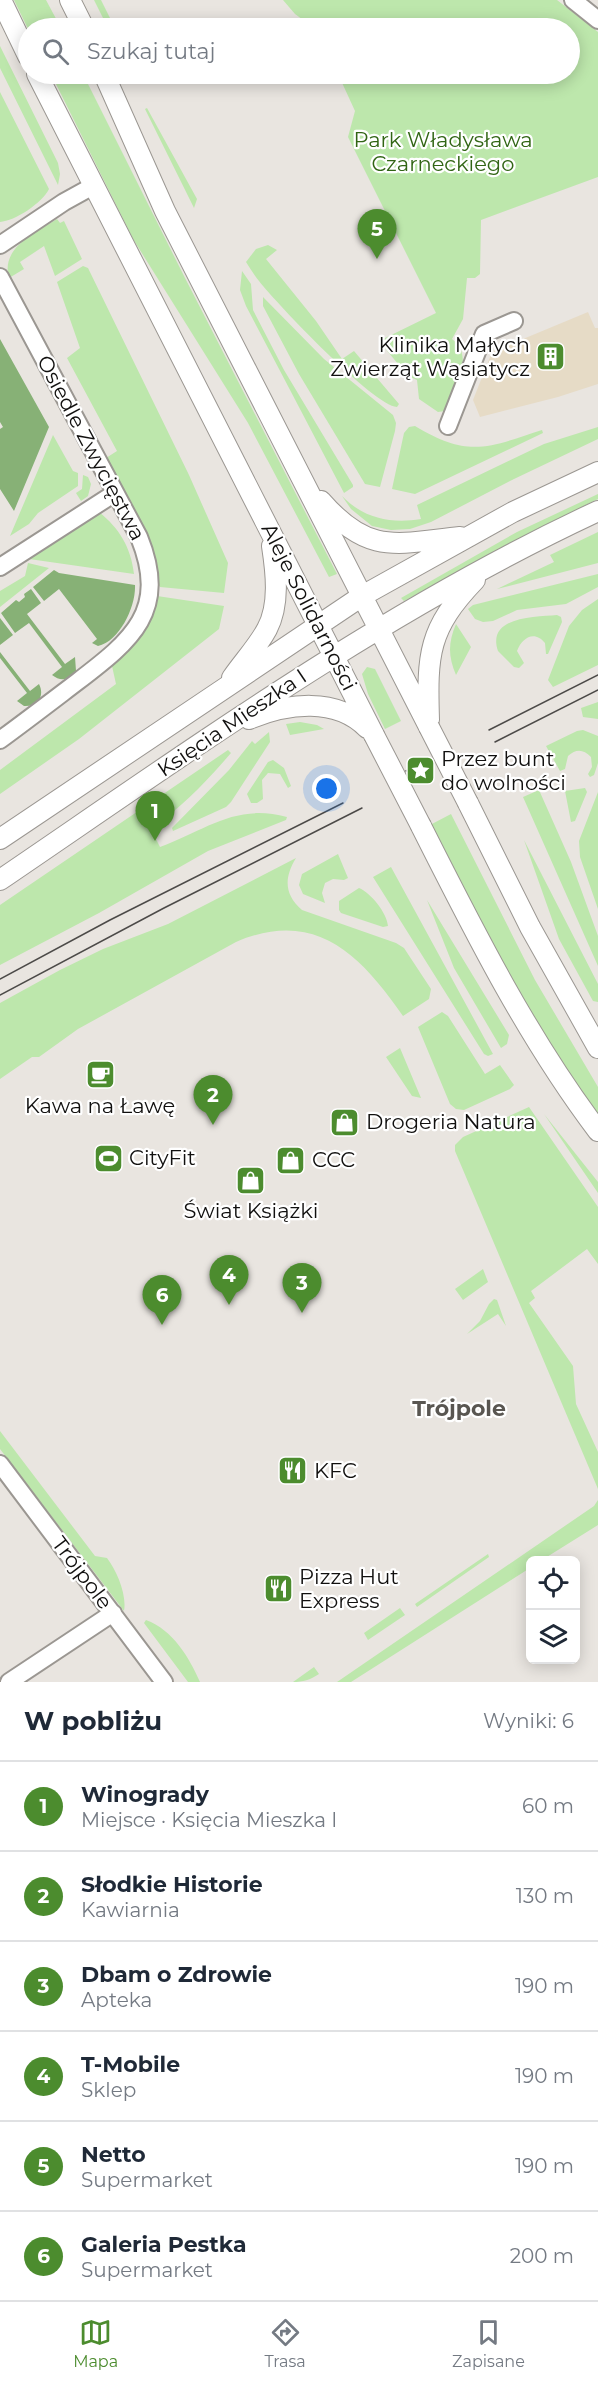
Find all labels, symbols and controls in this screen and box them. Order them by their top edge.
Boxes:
search box [18,18,580,84]
icon: search [39,35,72,68]
text: Szukaj tutaj [87,38,215,65]
park label: Park Władysława Czarneckiego [353,127,533,176]
pin: 5 [358,210,397,259]
place label: Klinika Małych Zwierząt Wąsiatycz [330,332,530,381]
building icon: Klinika Małych Zwierząt Wąsiatycz [535,341,567,373]
street label: Osiedle Zwycięstwa [32,351,151,545]
street label: Aleje Solidarności [256,519,362,695]
street label: Księcia Mieszka I [152,663,311,782]
place label: Przez bunt do wolności [441,746,566,795]
place icon: Przez bunt do wolności [404,755,436,787]
your location [312,774,341,803]
pin: 1 [136,792,174,841]
cafe icon: Kawa na Ławę [84,1059,116,1091]
pin: 2 [194,1076,232,1125]
place label: Kawa na Ławę [25,1093,175,1118]
shop icon: Drogeria Natura [329,1106,361,1138]
place label: Drogeria Natura [366,1109,536,1134]
sports icon: CityFit [92,1142,124,1174]
shop icon: CCC [275,1144,307,1176]
place label: CityFit [129,1145,196,1170]
place label: CCC [312,1147,355,1172]
shop icon: Świat Książki [235,1164,267,1196]
place label: Świat Książki [183,1198,319,1223]
pin: 4 [210,1256,248,1305]
pin: 3 [282,1264,322,1313]
pin: 6 [142,1276,182,1325]
district label: Trójpole [412,1395,506,1422]
restaurant icon: KFC [277,1455,309,1487]
place label: KFC [314,1458,357,1483]
street label: Trójpole [47,1531,118,1614]
map controls [526,1556,580,1664]
button: locate [526,1556,580,1610]
place label: Pizza Hut Express [299,1564,399,1613]
restaurant icon: Pizza Hut Express [262,1573,294,1605]
button: layers [526,1610,580,1664]
text: W pobliżu [24,1705,162,1737]
text: Wyniki: 6 [483,1709,574,1733]
text: Winogrady [81,1781,209,1808]
text: 1 [40,1794,47,1818]
text: 60 m [522,1794,574,1818]
text: Miejsce · Księcia Mieszka I [81,1808,337,1832]
text: Słodkie Historie [81,1871,263,1898]
text: 2 [38,1884,49,1908]
text: 130 m [516,1884,574,1908]
text: Kawiarnia [81,1898,180,1922]
text: Dbam o Zdrowie [81,1961,272,1988]
text: 3 [38,1974,49,1998]
text: 190 m [515,1974,574,1998]
text: Apteka [81,1988,152,2012]
text: T-Mobile [81,2051,180,2078]
text: 4 [37,2064,50,2088]
text: 190 m [515,2064,574,2088]
text: Sklep [81,2078,136,2102]
text: Netto [81,2141,146,2168]
text: 5 [38,2154,49,2178]
text: 190 m [515,2154,574,2178]
text: Supermarket [81,2168,213,2192]
text: Galeria Pestka [81,2231,247,2258]
text: 6 [37,2244,50,2268]
text: 200 m [510,2244,574,2268]
text: Supermarket [81,2258,213,2282]
tab: Mapa [73,2316,118,2371]
tab: Trasa [264,2316,306,2371]
tab: Zapisane [452,2316,525,2371]

